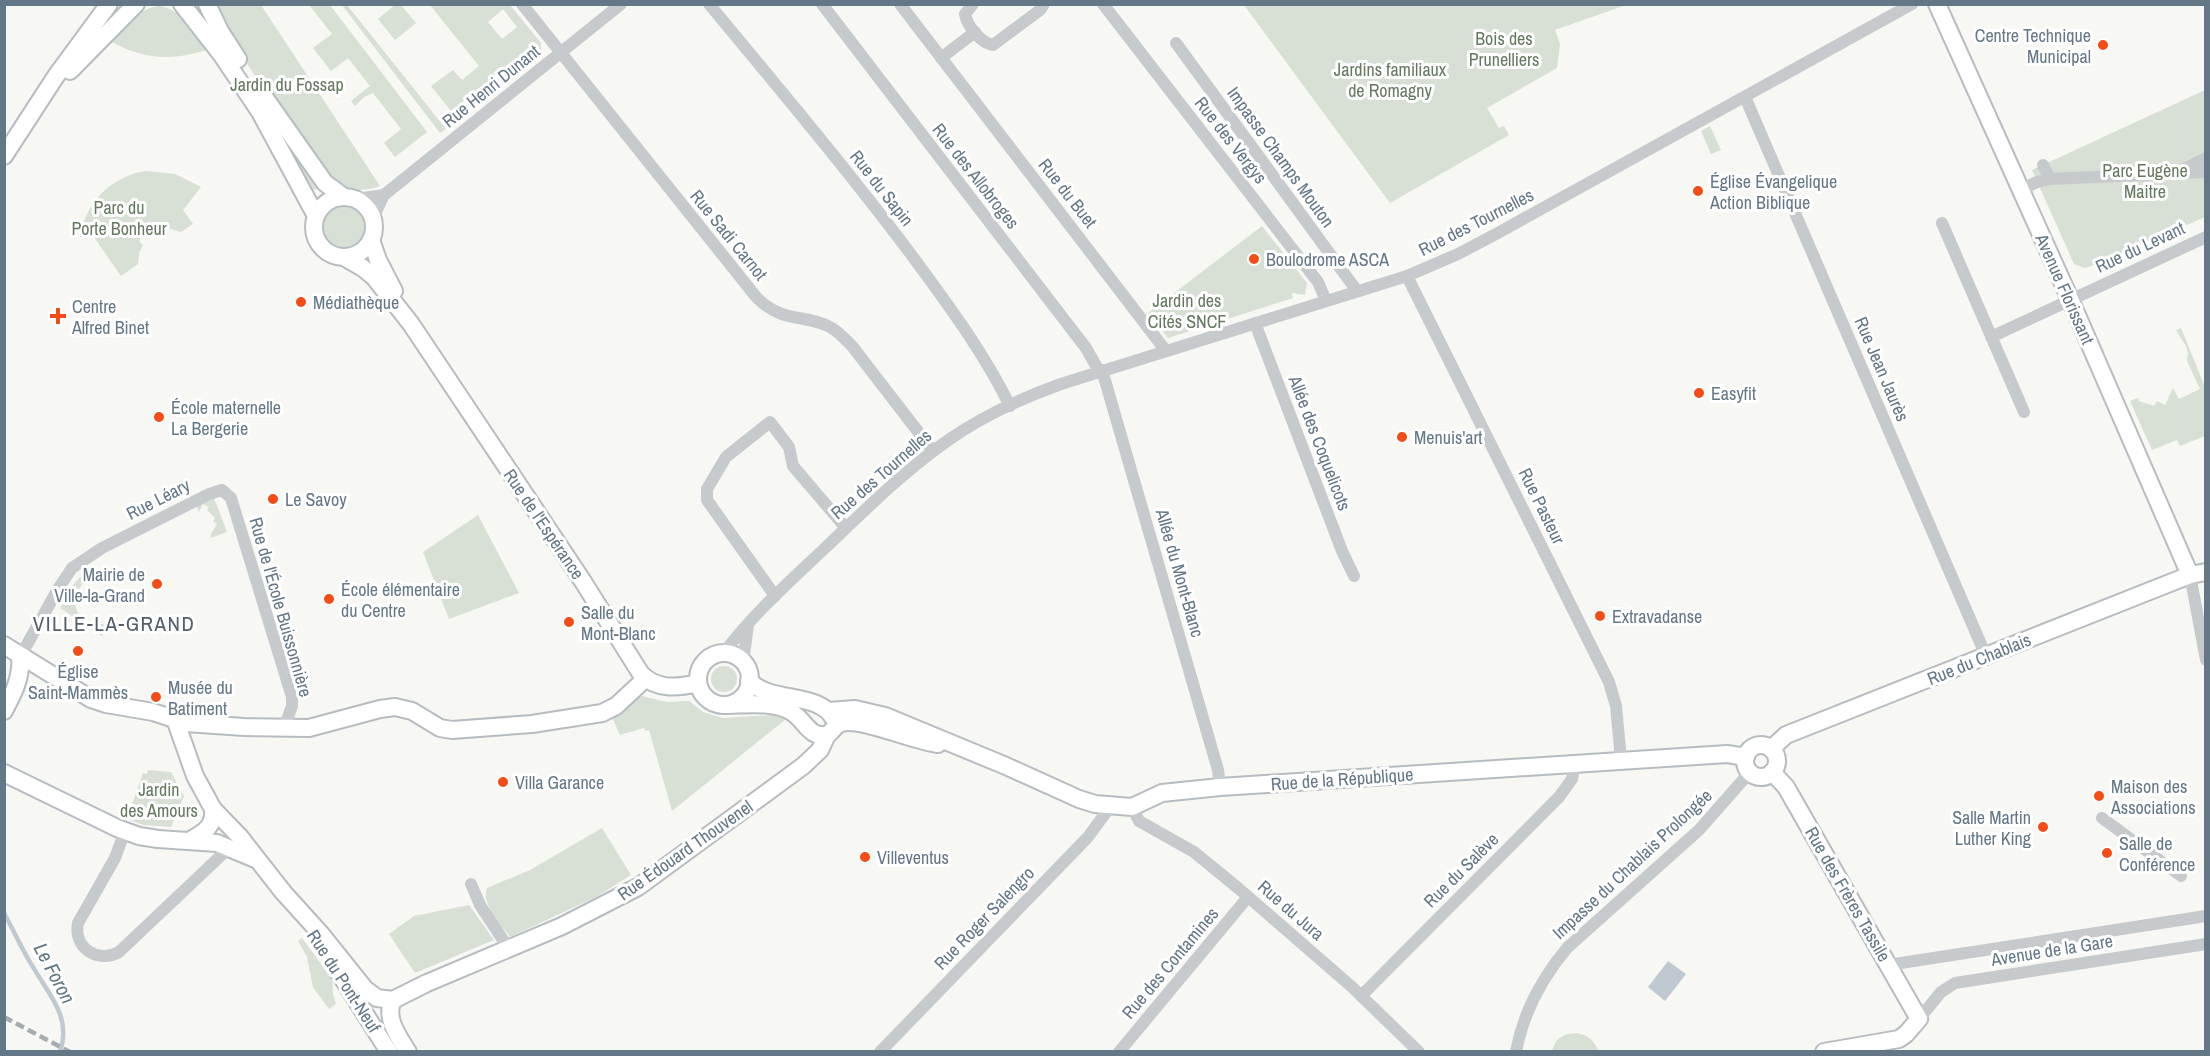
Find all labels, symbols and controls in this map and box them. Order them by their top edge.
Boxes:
place label: Centre Technique Municipal [1975,23,2091,69]
park label: Bois des Prunelliers [1469,26,1539,72]
marker: Centre Technique Municipal [2096,38,2110,52]
street label: Rue Henri Dunant [437,39,545,133]
park label: Jardins familiaux de Romagny [1334,57,1447,103]
park label: Jardin du Fossap [230,72,344,97]
street label: Impasse Champs Mouton [1221,82,1341,232]
street label: Rue des Vergys [1189,91,1273,189]
street label: Rue des Allobroges [927,118,1025,234]
street label: Rue du Sapin [844,145,920,231]
street label: Rue du Buet [1033,153,1103,233]
park label: Parc Eugène Maitre [2102,158,2188,204]
place label: Église Évangelique Action Biblique [1709,169,1837,215]
street label: Rue des Tournelles [1414,182,1538,262]
street label: Rue Sadi Carnot [685,184,773,286]
marker: Église Évangelique Action Biblique [1691,184,1705,198]
park label: Parc du Porte Bonheur [71,195,167,241]
street label: Rue du Levant [2091,215,2189,279]
street label: Avenue Florissant [2029,229,2101,348]
place label: Boulodrome ASCA [1266,247,1389,272]
marker: Boulodrome ASCA [1247,252,1261,266]
park label: Jardin des Cités SNCF [1148,288,1226,334]
place label: Médiathèque [313,290,399,315]
place label: Centre Alfred Binet [71,294,149,340]
marker: Médiathèque [294,295,308,309]
marker: Centre Alfred Binet [49,307,67,325]
street label: Rue Jean Jaurès [1849,313,1915,425]
street label: Allée des Coquelicots [1282,371,1357,514]
place label: Easyfit [1711,381,1756,406]
marker: Easyfit [1692,386,1706,400]
place label: École maternelle La Bergerie [171,395,281,441]
marker: École maternelle La Bergerie [152,410,166,424]
street label: Rue des Tournelles [825,423,937,525]
place label: Menuis'art [1414,425,1482,450]
marker: Menuis'art [1395,430,1409,444]
street label: Rue de l'Espérance [498,464,590,584]
street label: Rue Pasteur [1513,464,1571,548]
street label: Rue Léary [122,472,195,526]
place label: Le Savoy [285,487,347,512]
marker: Le Savoy [266,492,280,506]
street label: Allée du Mont-Blanc [1150,505,1210,640]
street label: Rue de l'École Buissonnière [243,514,319,700]
place label: Mairie de Ville-la-Grand [54,562,145,608]
marker: Mairie de Ville-la-Grand [150,577,164,591]
place label: École élémentaire du Centre [341,577,460,623]
marker: École élémentaire du Centre [322,592,336,606]
place label: Salle du Mont-Blanc [581,600,656,646]
place label: Extravadanse [1612,604,1702,629]
district label: VILLE-LA-GRAND [33,609,195,638]
marker: Extravadanse [1593,609,1607,623]
marker: Salle du Mont-Blanc [562,615,576,629]
street label: Rue du Chablais [1923,627,2035,691]
marker: Église Saint-Mammès [71,644,85,658]
place label: Église Saint-Mammès [28,659,128,705]
place label: Musée du Batiment [168,675,233,721]
marker: Musée du Batiment [149,690,163,704]
street label: Rue de la République [1270,762,1414,796]
place label: Villa Garance [515,770,604,795]
place label: Maison des Associations [2110,774,2196,820]
marker: Villa Garance [496,775,510,789]
park label: Jardin des Amours [120,777,198,823]
street label: Impasse du Chablais Prolongée [1547,783,1717,945]
marker: Maison des Associations [2092,789,2106,803]
street label: Rue Édouard Thouvenel [612,794,758,906]
place label: Salle Martin Luther King [1952,805,2032,851]
marker: Salle Martin Luther King [2036,820,2050,834]
street label: Rue des Frères Tassile [1799,822,1897,966]
street label: Rue du Salève [1418,827,1504,913]
place label: Salle de Conférence [2119,831,2195,877]
place label: Villeventus [877,845,949,870]
marker: Salle de Conférence [2100,846,2114,860]
marker: Villeventus [858,850,872,864]
street label: Rue Roger Salengro [928,861,1040,975]
street label: Rue du Jura [1252,874,1330,946]
street label: Rue des Contamines [1116,902,1224,1024]
street label: Rue du Pont-Neuf [301,925,387,1038]
street label: Avenue de la Gare [1988,928,2115,972]
water label: Le Foron [28,938,82,1008]

